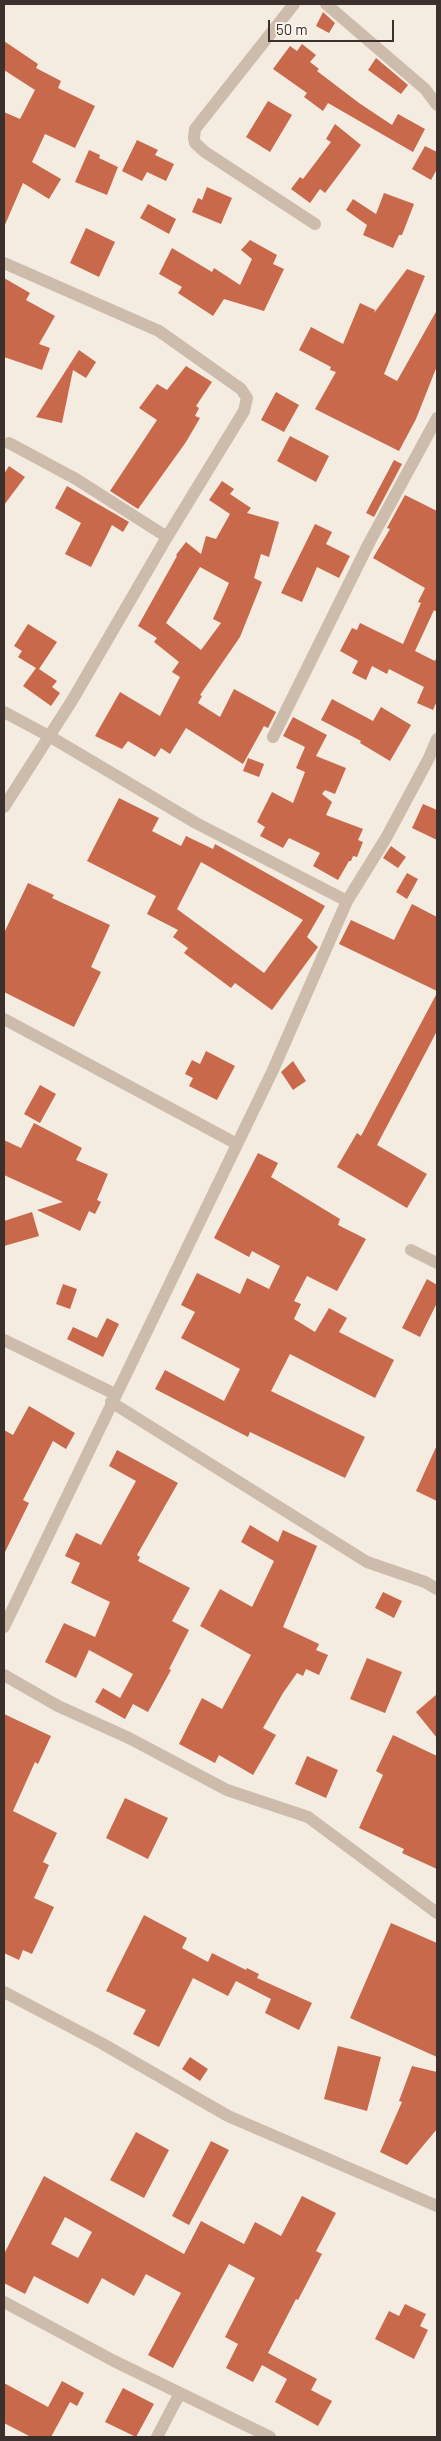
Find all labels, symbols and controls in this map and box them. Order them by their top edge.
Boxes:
scale bar [271,10,397,42]
text: 50 m [276,20,308,38]

